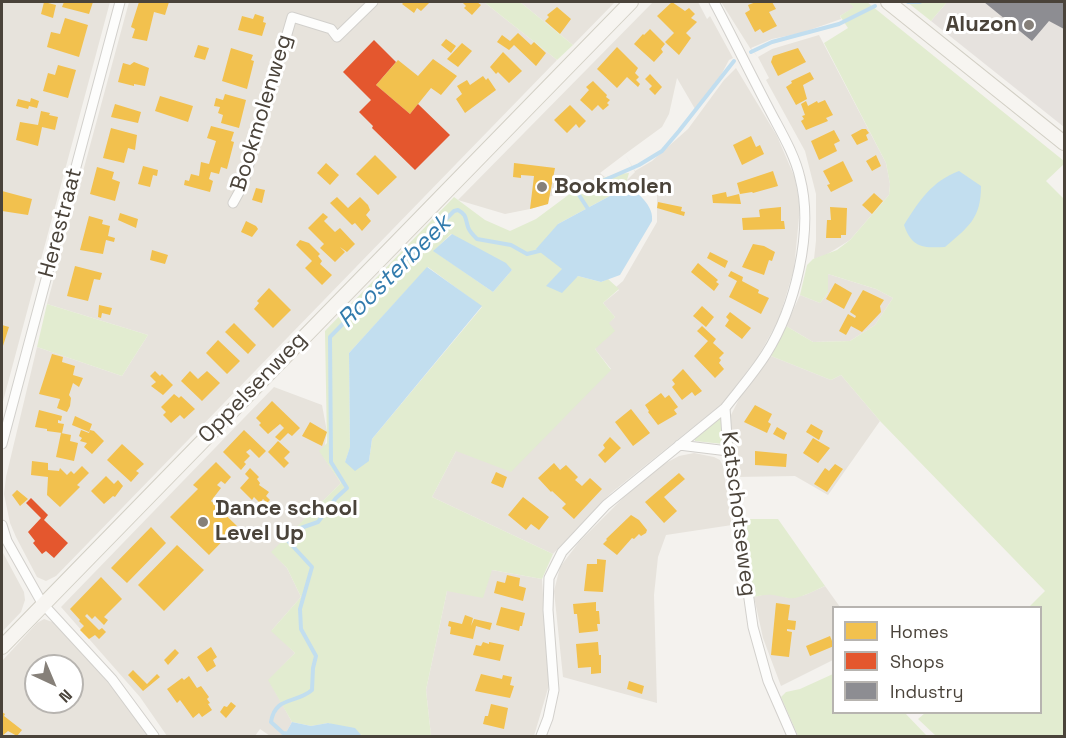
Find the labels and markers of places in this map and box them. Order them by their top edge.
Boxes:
place label: Aluzon [945,12,1017,38]
marker: Aluzon [1022,18,1036,32]
place label: Bookmolen [554,174,672,200]
marker: Bookmolen [535,180,549,194]
place label: Dance school Level Up [215,496,358,548]
marker: Dance school Level Up [196,515,210,529]

